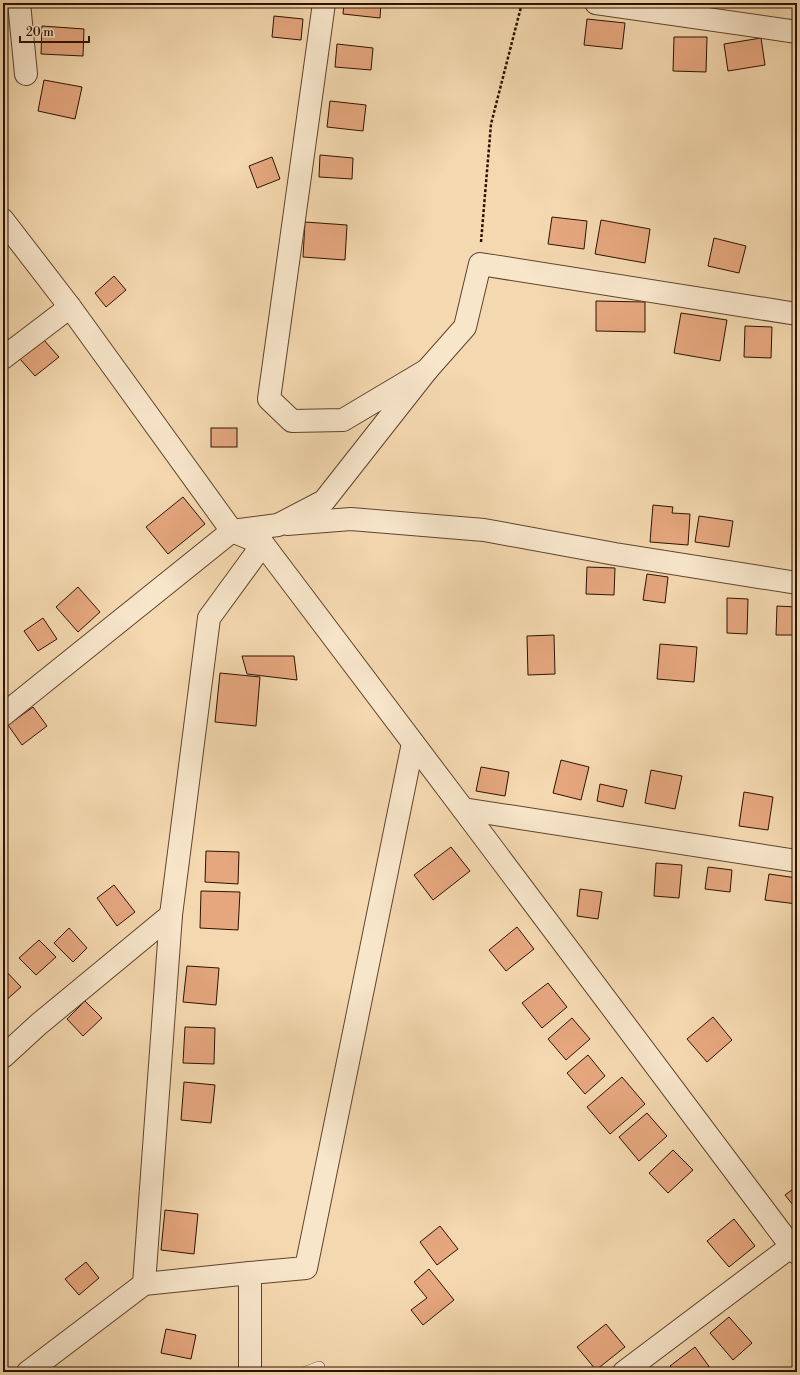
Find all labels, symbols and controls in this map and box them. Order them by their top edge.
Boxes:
scale bar [20,18,89,44]
text: 20 m [26,25,54,40]

